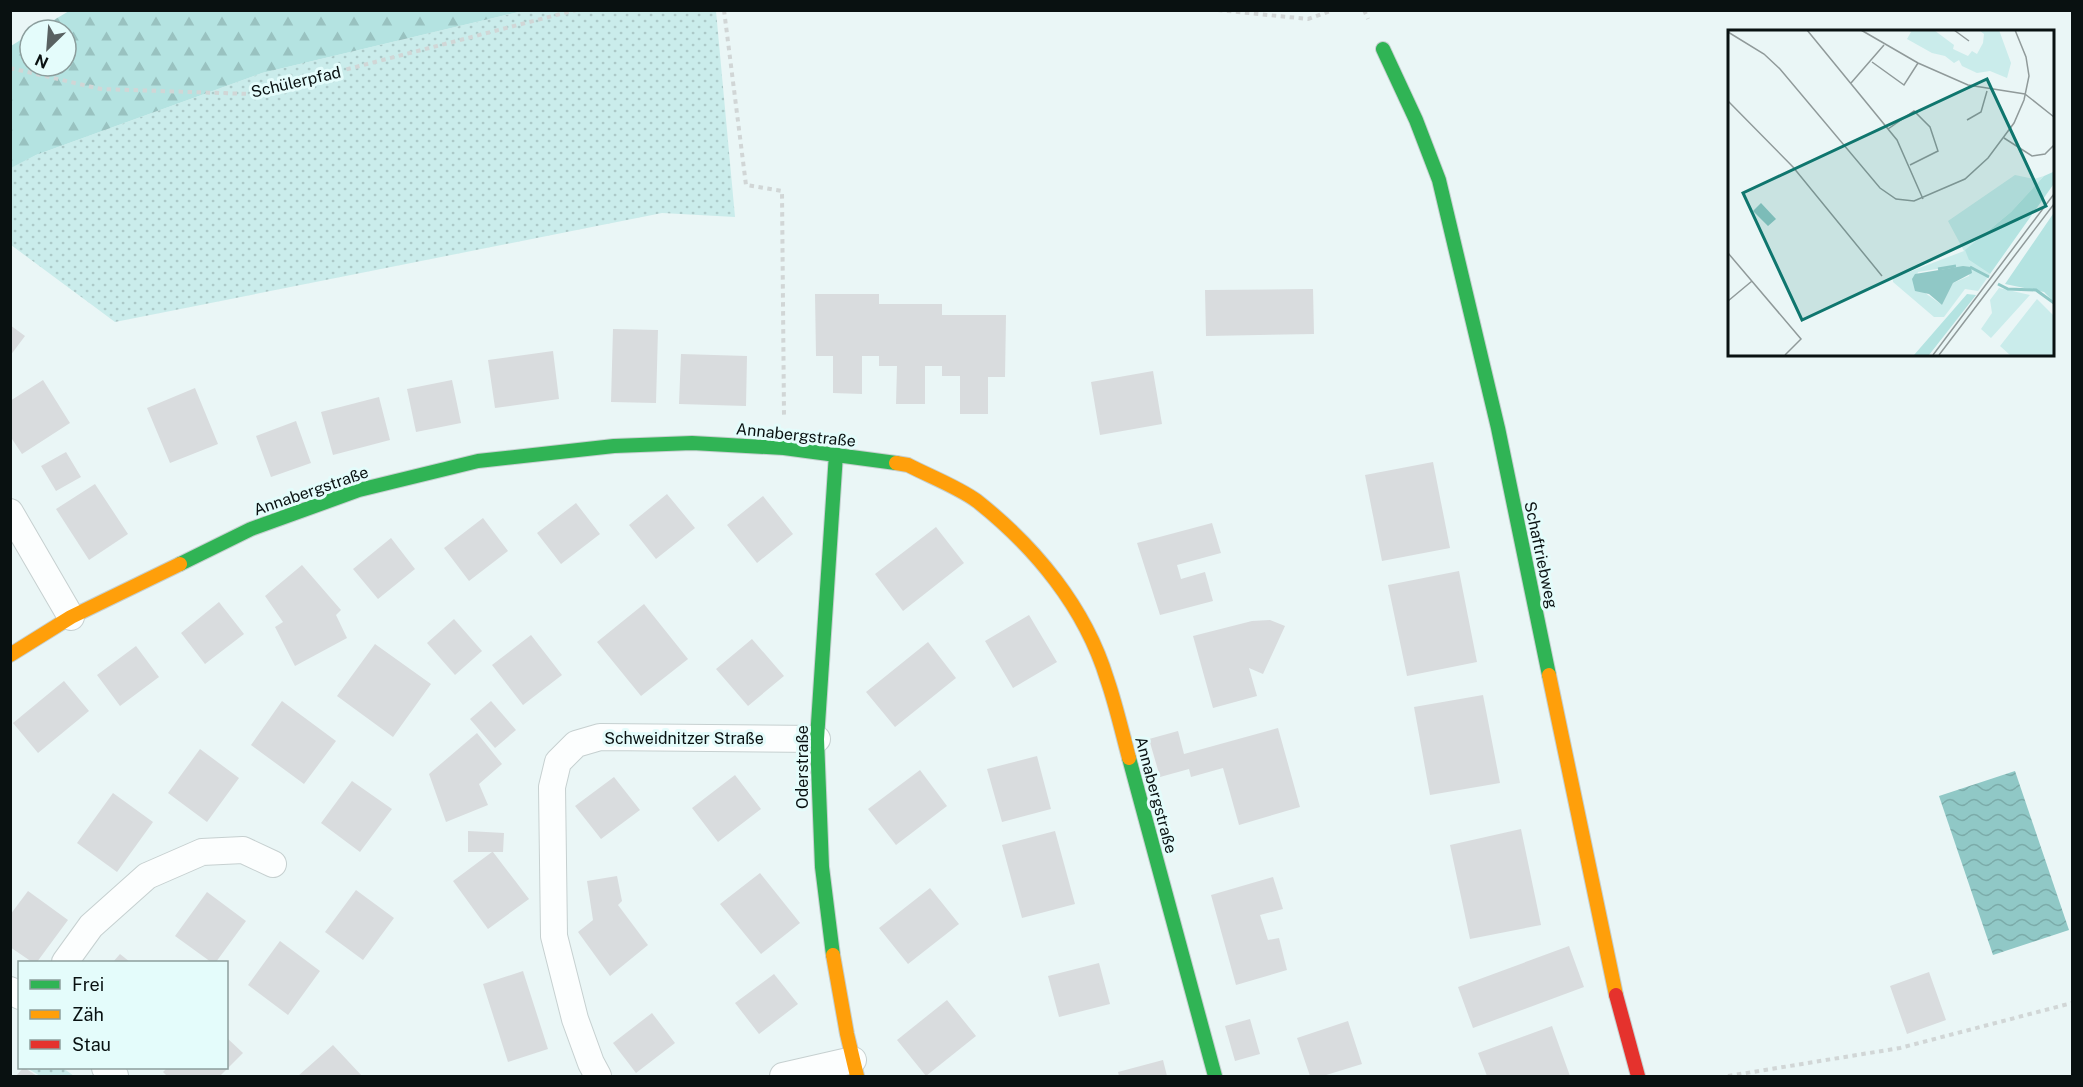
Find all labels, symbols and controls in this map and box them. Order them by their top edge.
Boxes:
north arrow [18,18,78,78]
inset map [1728,30,2053,356]
text: N [32,50,52,72]
street label: Schülerpfad [249,62,343,102]
street label: Annabergstraße [735,419,857,451]
street label: Annabergstraße [251,462,371,520]
street label: Schaftriebweg [1520,500,1562,610]
street label: Oderstraße [793,725,812,809]
street label: Schweidnitzer Straße [604,729,764,748]
street label: Annabergstraße [1131,734,1181,856]
legend [18,961,228,1069]
text: Frei [72,974,104,995]
text: Zäh [72,1004,104,1025]
text: Stau [72,1034,111,1055]

